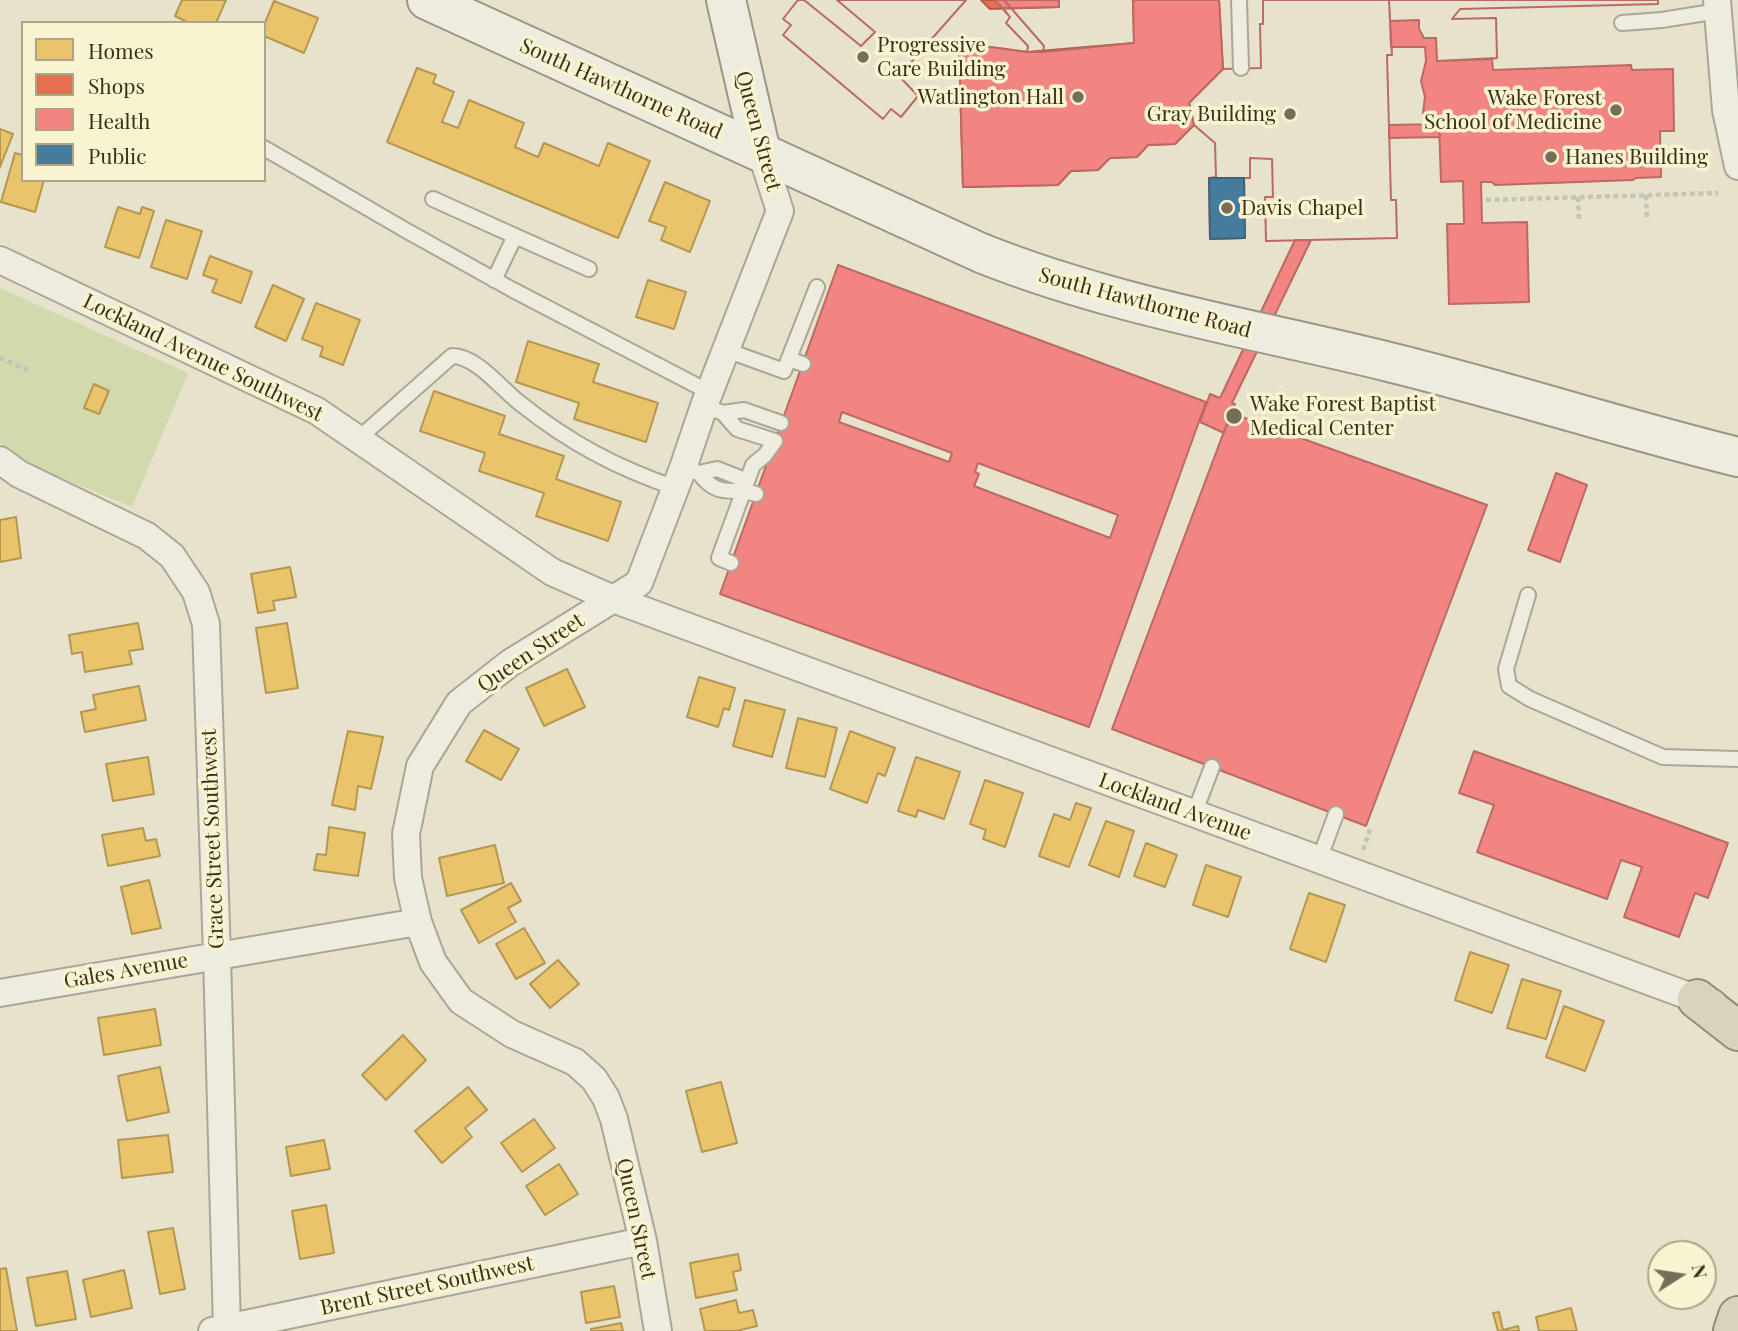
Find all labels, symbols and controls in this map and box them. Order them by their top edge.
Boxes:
legend [21,21,266,182]
place label: Progressive Care Building [877,32,1006,82]
street label: South Hawthorne Road [516,33,726,145]
text: Homes [88,36,154,64]
marker: Progressive Care Building [855,49,871,65]
street label: Queen Street [730,68,786,194]
text: Shops [88,71,145,99]
place label: Watlington Hall [918,84,1064,110]
place label: Wake Forest School of Medicine [1424,85,1602,135]
marker: Watlington Hall [1070,89,1086,105]
place label: Gray Building [1147,101,1276,127]
marker: Wake Forest School of Medicine [1608,102,1624,118]
text: Health [88,106,150,134]
marker: Gray Building [1282,106,1298,122]
text: Public [88,141,146,169]
place label: Hanes Building [1565,144,1708,170]
marker: Hanes Building [1543,149,1559,165]
place label: Davis Chapel [1241,195,1364,221]
marker: Davis Chapel [1219,200,1235,216]
street label: South Hawthorne Road [1036,262,1254,344]
street label: Lockland Avenue Southwest [79,289,327,427]
place label: Wake Forest Baptist Medical Center [1250,391,1436,441]
marker: Wake Forest Baptist Medical Center [1224,406,1244,426]
street label: Queen Street [473,608,589,698]
street label: Grace Street Southwest [197,728,229,950]
street label: Lockland Avenue [1095,768,1255,846]
street label: Gales Avenue [62,948,190,994]
street label: Queen Street [611,1156,661,1282]
north arrow [1647,1240,1717,1310]
street label: Brent Street Southwest [318,1251,536,1321]
text: N [1686,1262,1715,1280]

